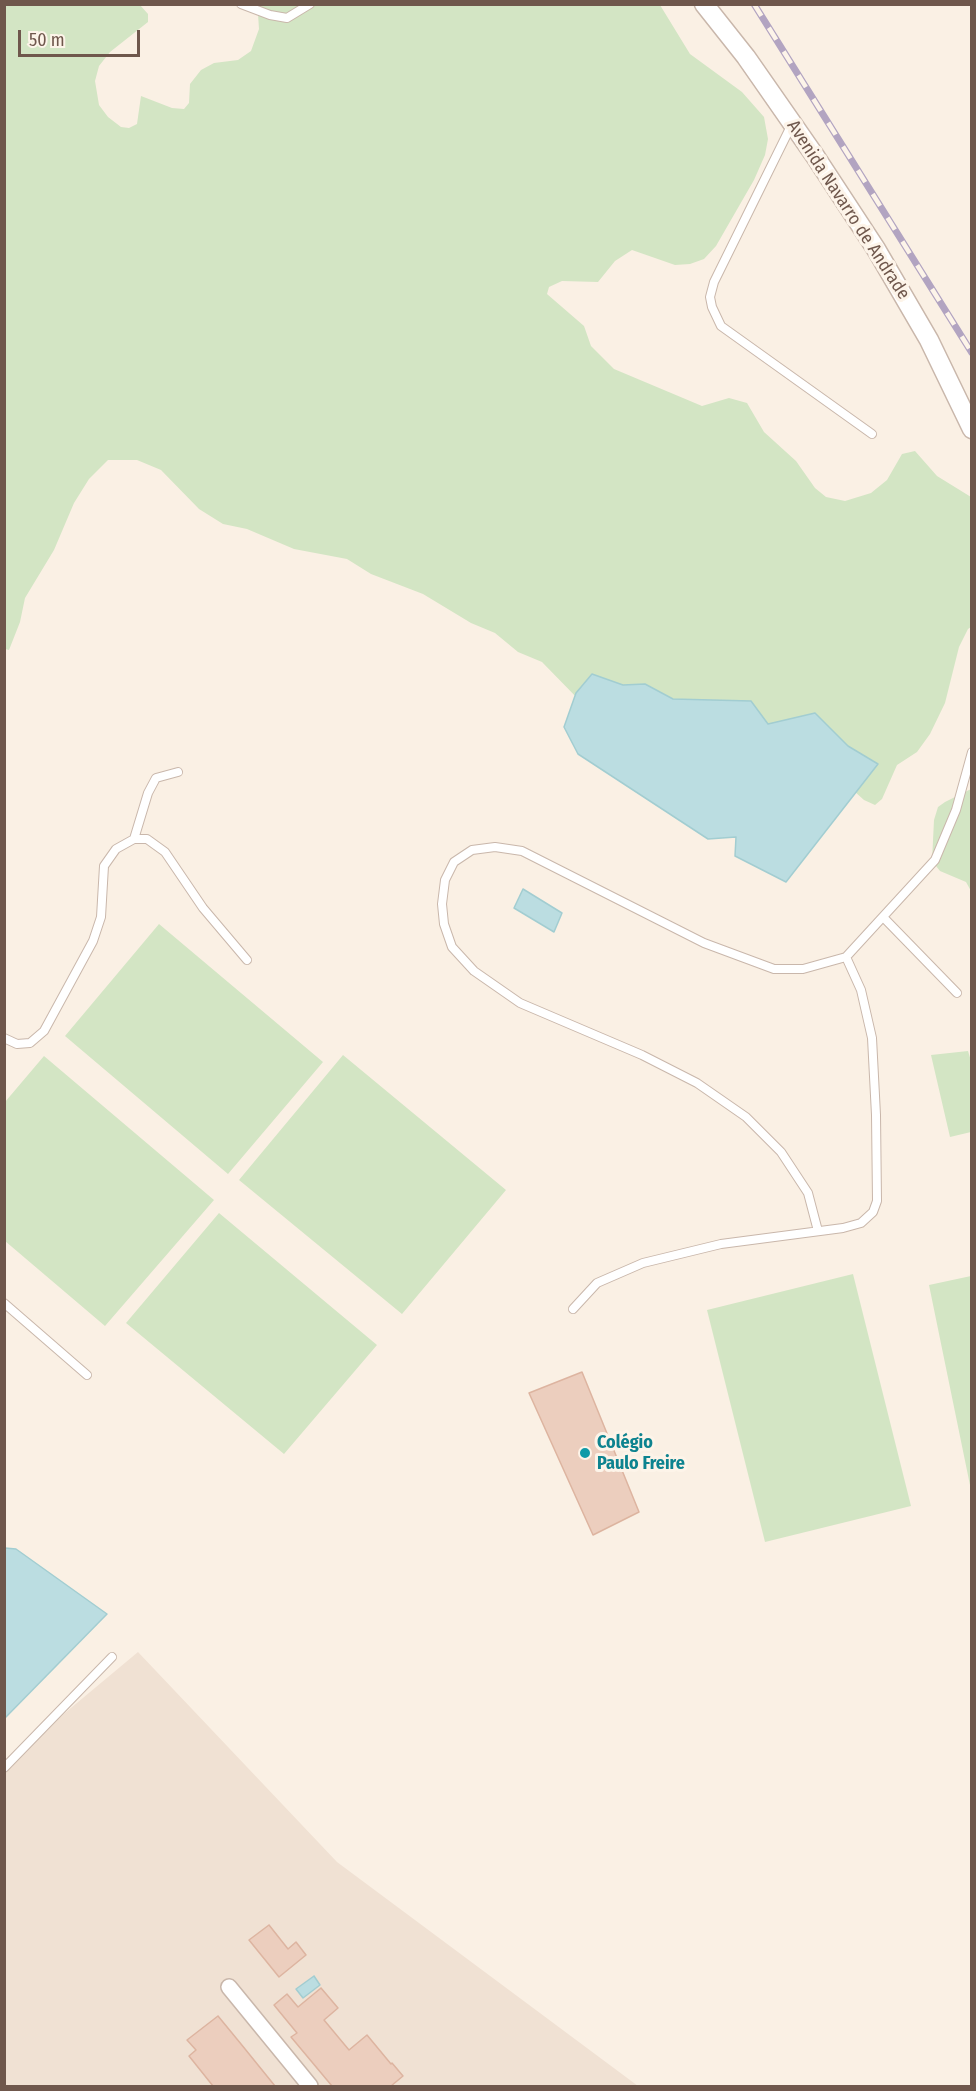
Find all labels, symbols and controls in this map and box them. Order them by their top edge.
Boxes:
scale bar [21,18,142,56]
text: 50 m [29,29,65,51]
street label: Avenida Navarro de Andrade [782,116,914,304]
place label: Colégio Paulo Freire [597,1432,685,1474]
marker: Colégio Paulo Freire [578,1446,592,1460]

